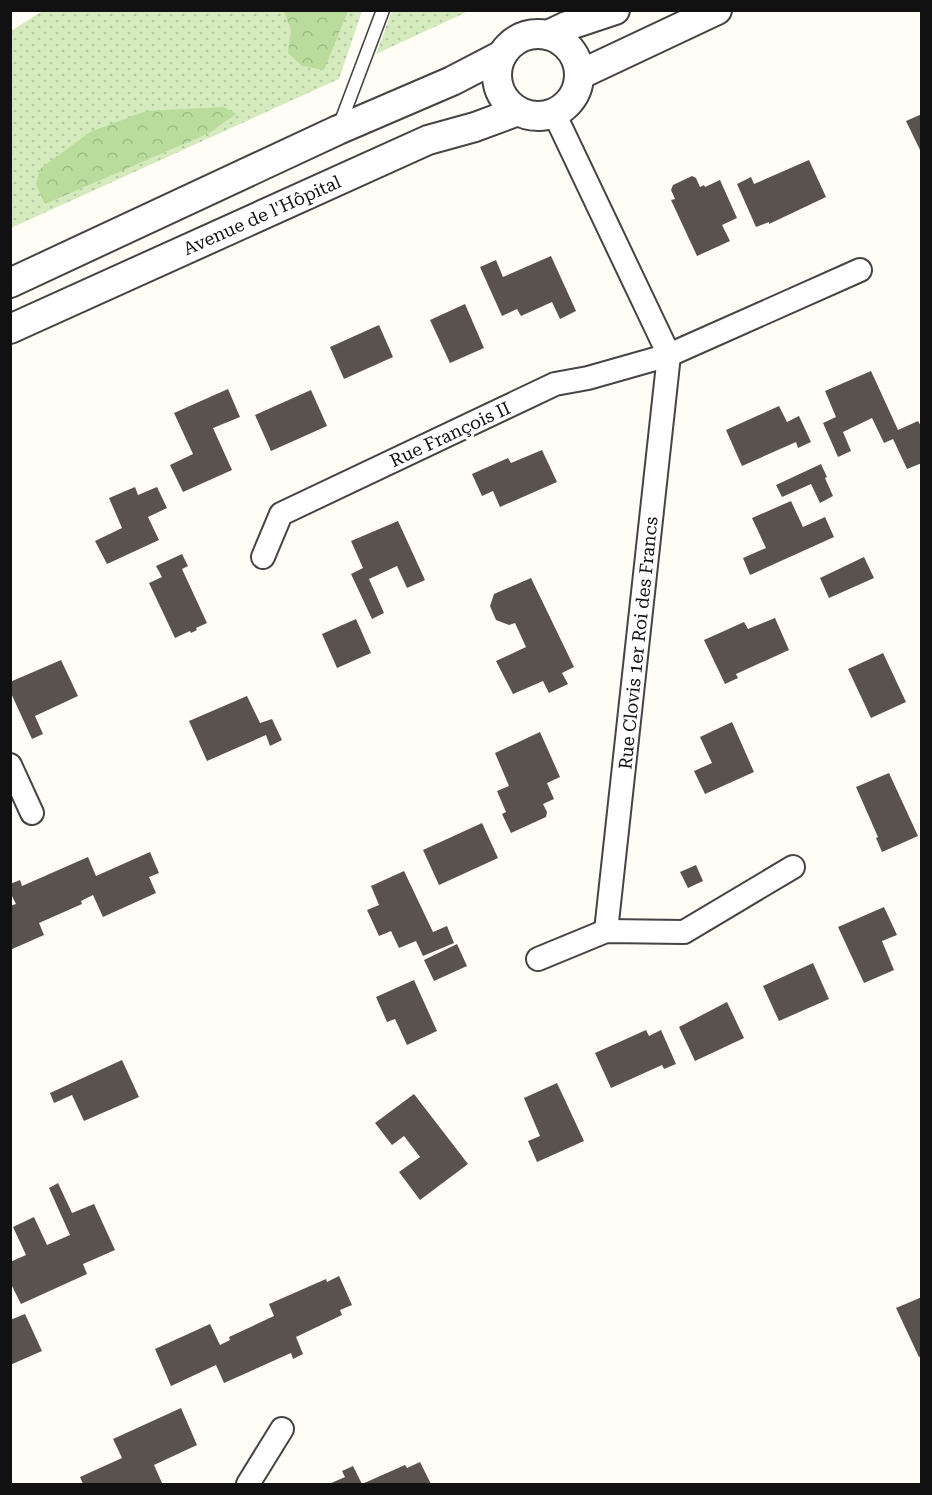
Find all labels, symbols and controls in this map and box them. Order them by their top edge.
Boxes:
street label: Avenue de l'Hôpital [180,171,344,259]
street label: Rue François II [386,397,514,471]
street label: Rue Clovis 1er Roi des Francs [614,515,662,771]

